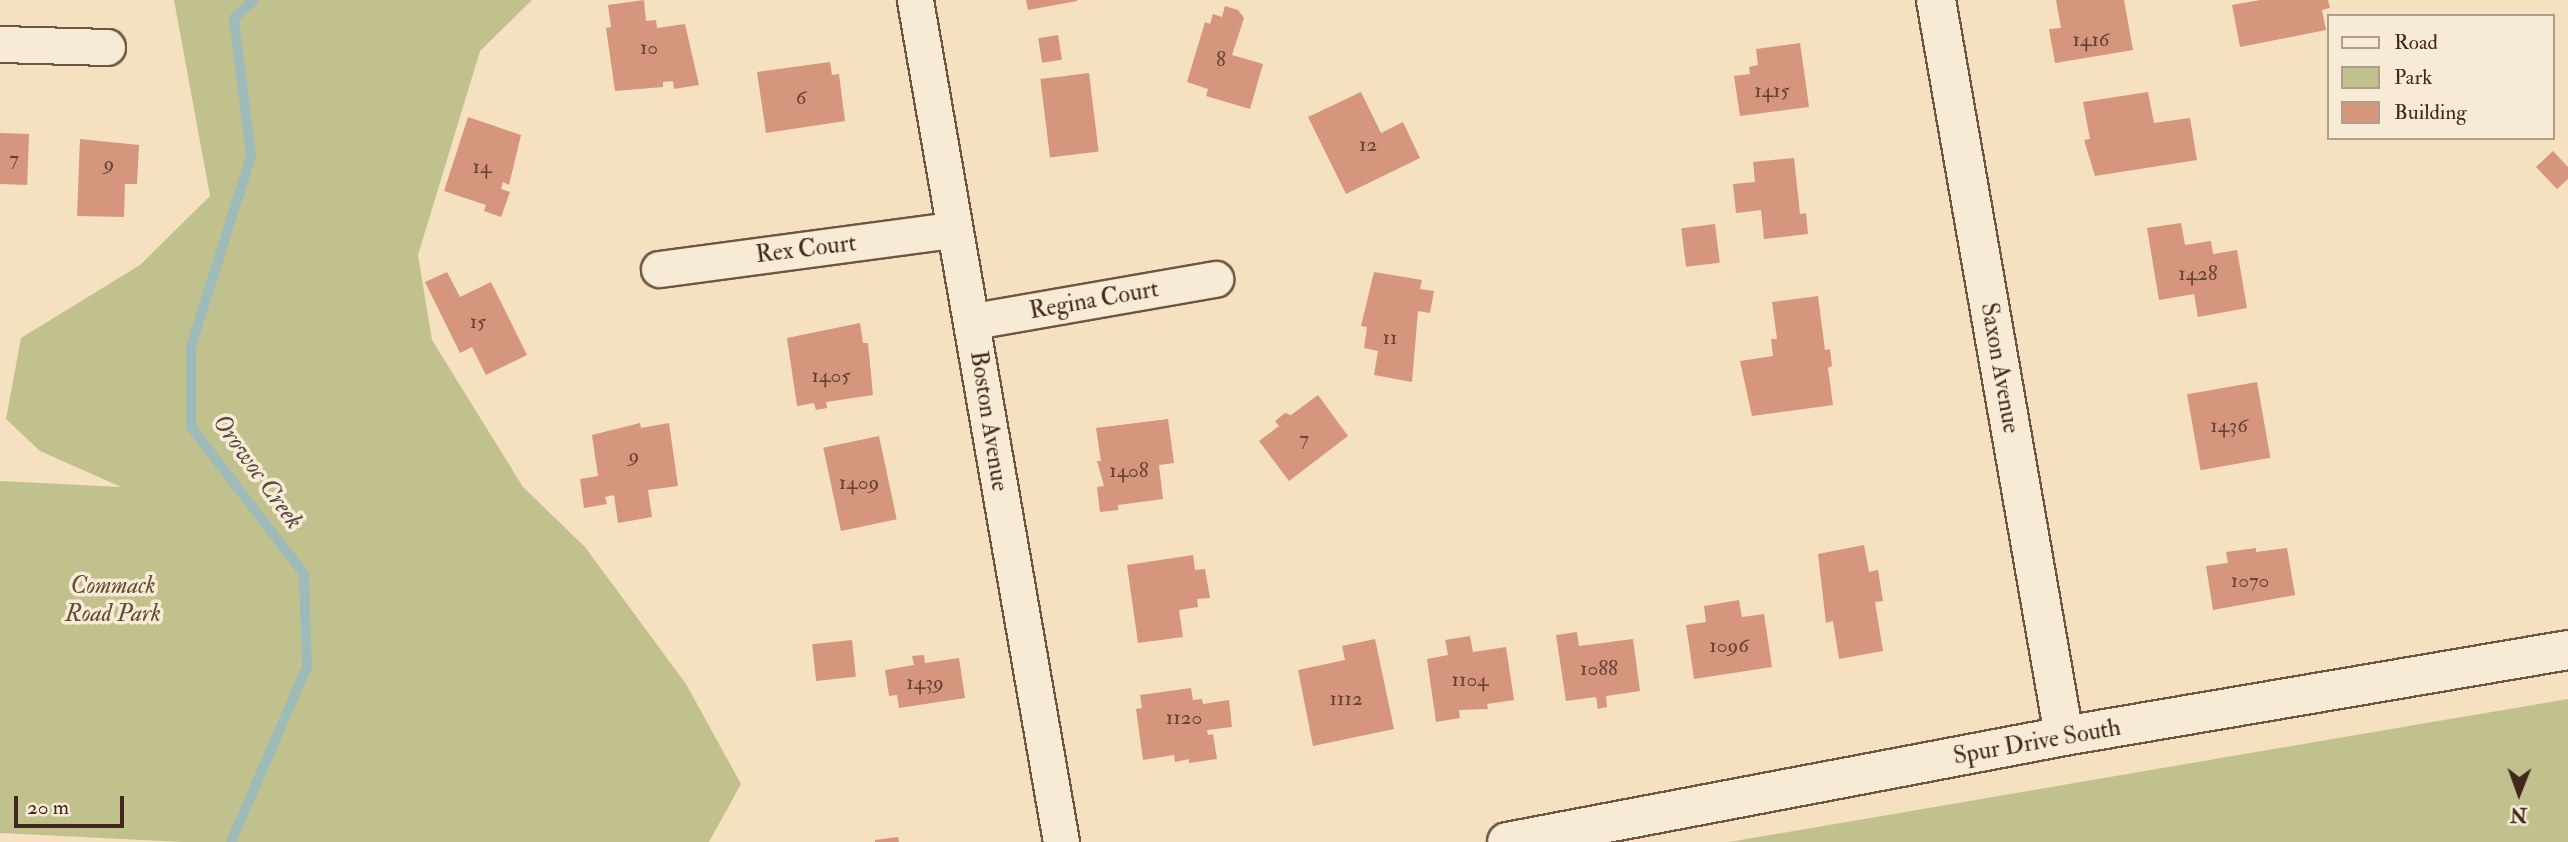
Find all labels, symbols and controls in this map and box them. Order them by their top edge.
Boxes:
legend [2326,14,2554,140]
house number: 1416 [2073,27,2109,53]
text: Road [2394,29,2438,56]
house number: 10 [640,35,658,61]
house number: 8 [1216,47,1226,73]
text: Park [2394,64,2432,91]
house number: 1415 [1754,78,1790,104]
house number: 6 [796,85,806,111]
text: Building [2394,99,2467,126]
house number: 12 [1359,132,1377,158]
house number: 7 [9,146,19,172]
house number: 9 [104,151,114,177]
house number: 14 [473,154,491,180]
street label: Rex Court [754,229,858,269]
house number: 1428 [2178,261,2218,287]
street label: Regina Court [1027,274,1161,326]
street label: Saxon Avenue [1974,300,2026,436]
house number: 15 [470,309,486,335]
house number: 11 [1383,325,1397,351]
street label: Boston Avenue [964,349,1014,493]
house number: 1405 [812,363,850,389]
water label: Orowoc Creek [205,408,309,536]
house number: 1436 [2210,413,2248,439]
house number: 7 [1299,426,1309,452]
house number: 9 [629,443,639,469]
house number: 1408 [1109,458,1149,484]
house number: 1409 [839,470,879,496]
house number: 1070 [2231,568,2269,594]
park label: Commack Road Park [65,572,161,628]
house number: 1096 [1709,633,1749,659]
house number: 1088 [1580,656,1618,682]
house number: 1104 [1452,667,1488,693]
house number: 1439 [906,670,944,696]
house number: 1112 [1329,686,1363,712]
house number: 1120 [1166,705,1202,731]
street label: Spur Drive South [1951,713,2123,771]
north arrow [2484,758,2554,828]
scale bar [18,782,128,826]
text: 20 m [27,794,69,821]
text: N [2510,802,2527,826]

